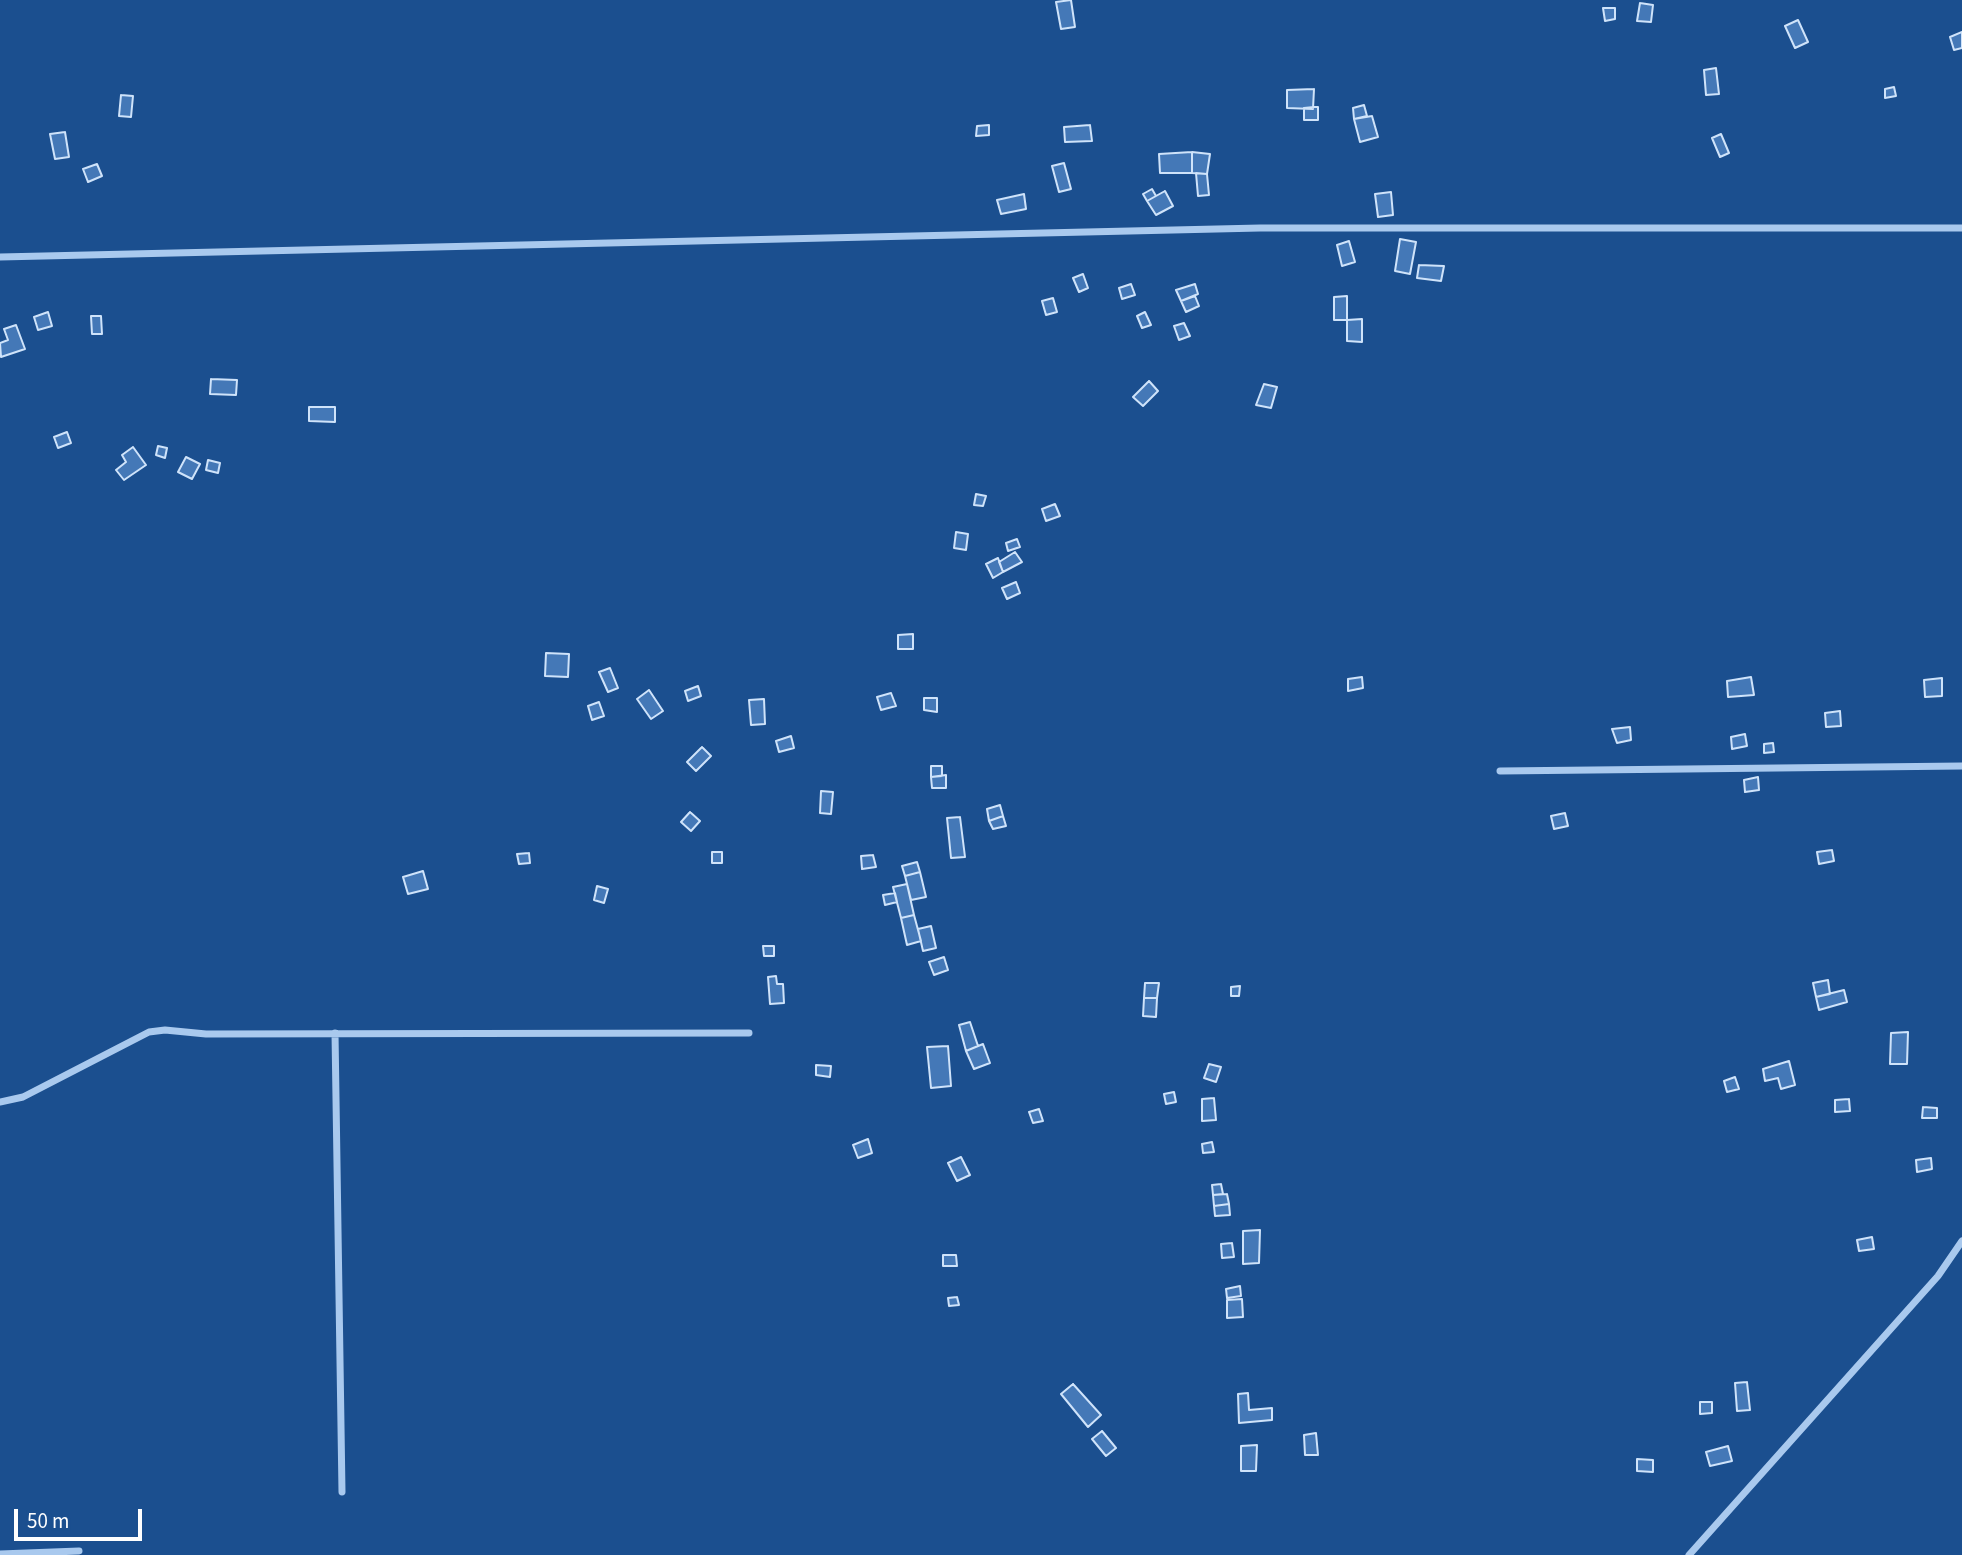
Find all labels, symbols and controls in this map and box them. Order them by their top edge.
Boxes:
scale bar [18,1496,145,1540]
text: 50 m [27,1506,69,1536]

